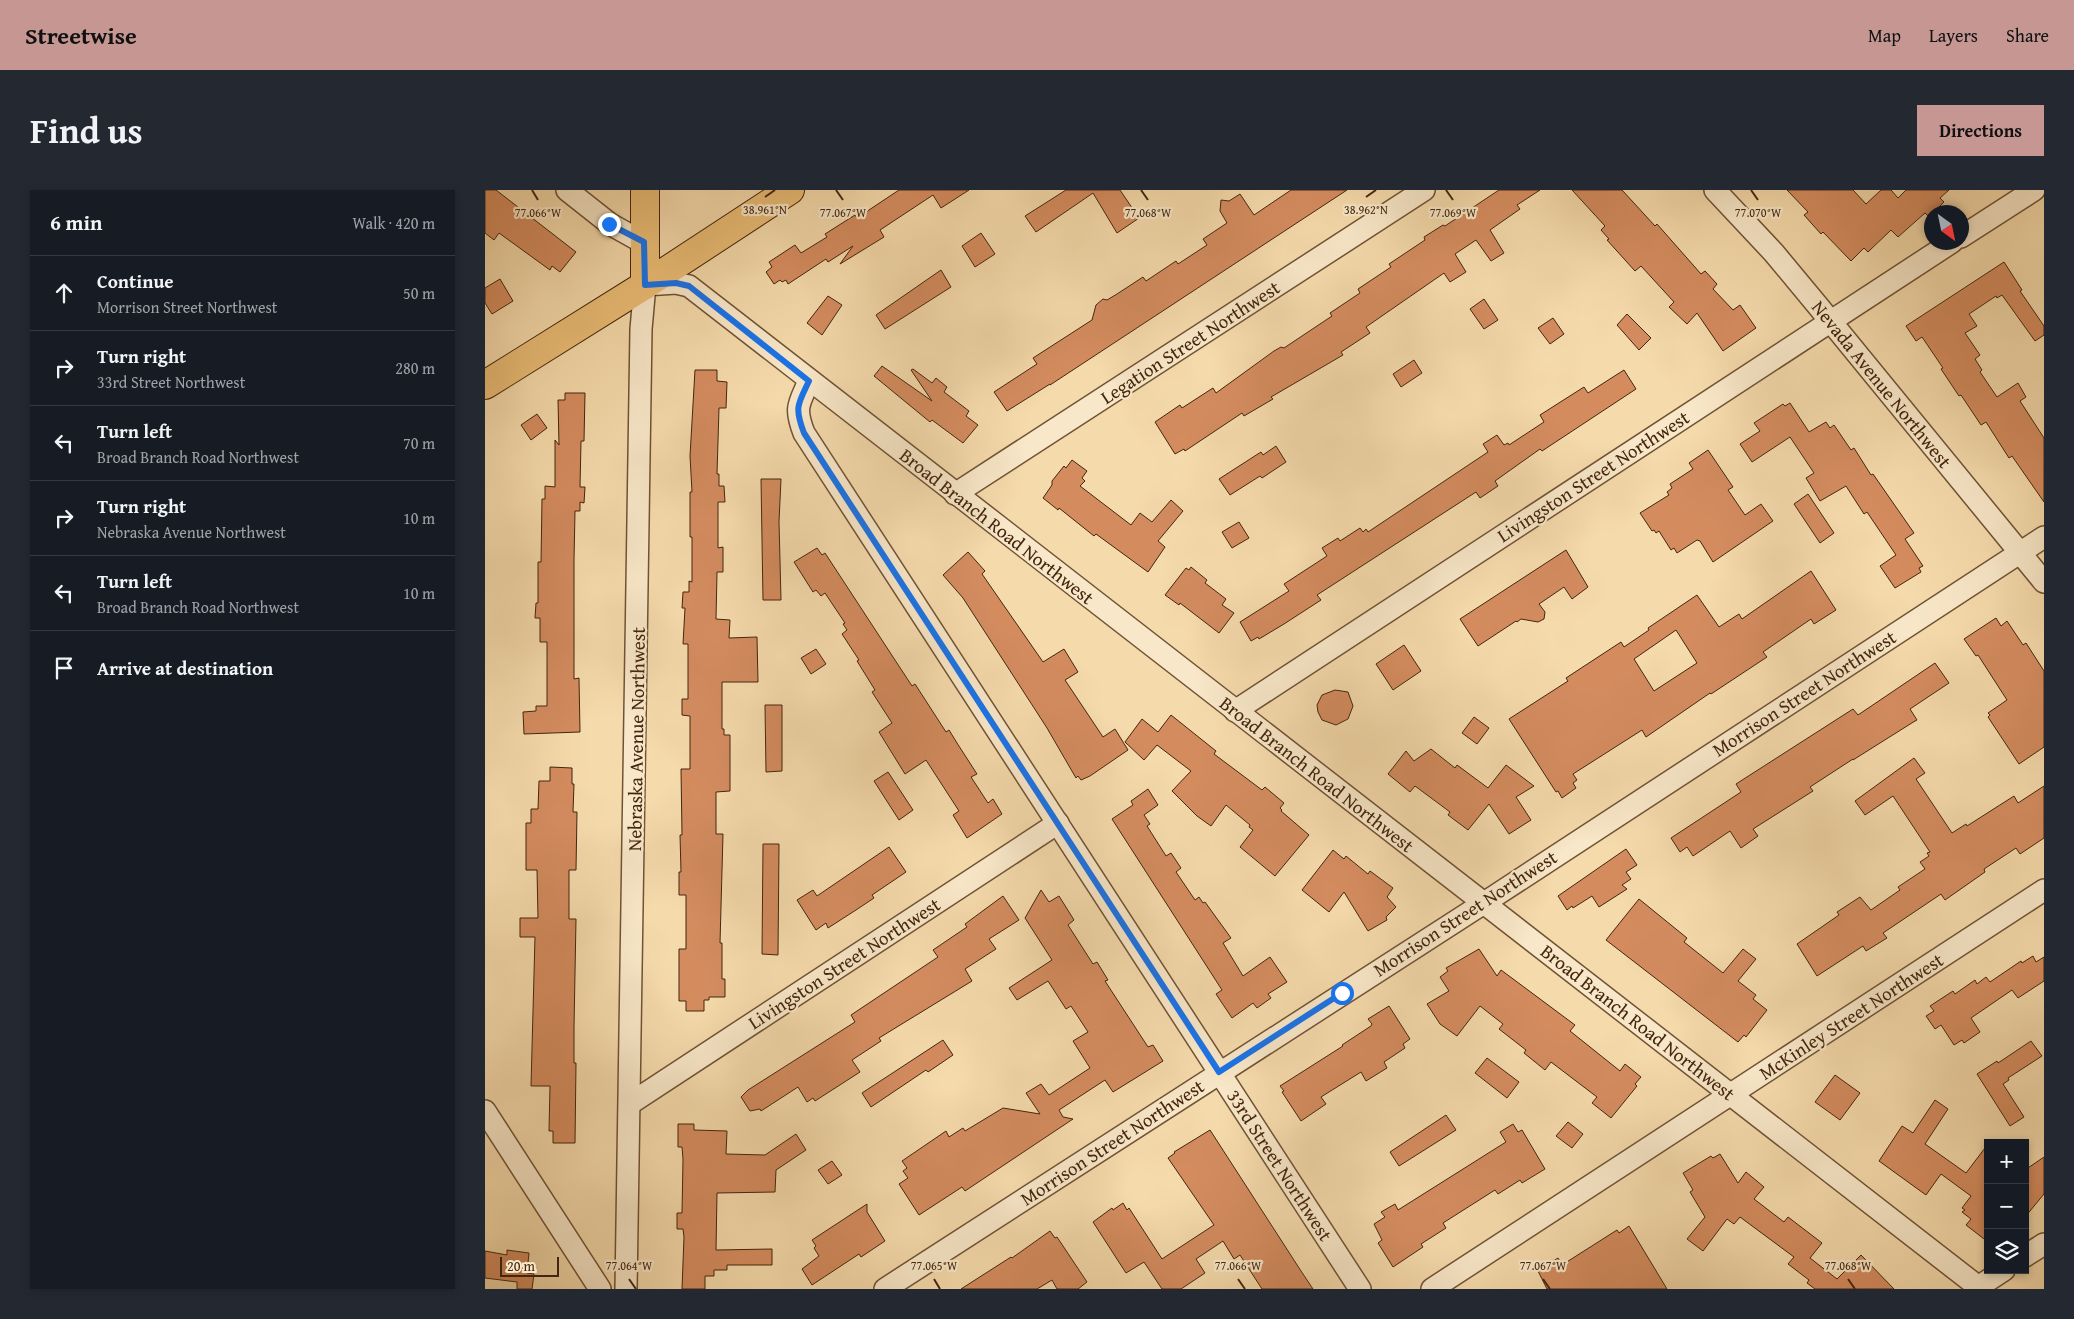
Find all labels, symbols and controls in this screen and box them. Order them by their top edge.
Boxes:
text: Streetwise [25,18,137,53]
text: Map [1868,22,1901,49]
text: Layers [1929,22,1978,49]
text: Share [2006,22,2049,49]
text: Find us [30,105,143,156]
button: Directions [1917,105,2044,156]
text: 38.961°N [743,201,787,218]
text: 38.962°N [1344,201,1388,218]
text: 77.066°W [515,204,562,221]
text: 77.067°W [820,204,867,221]
text: 77.068°W [1125,204,1172,221]
text: 77.069°W [1430,204,1477,221]
text: 77.070°W [1735,204,1782,221]
north arrow [1924,205,1969,250]
text: 6 min [50,207,102,238]
text: Walk · 420 m [352,211,435,235]
route end [598,213,621,236]
text: Continue [97,267,174,295]
street label: Legation Street Northwest [1095,273,1286,411]
icon: ahead [50,279,78,307]
text: 50 m [403,281,435,305]
street label: Nevada Avenue Northwest [1805,294,1959,474]
text: Morrison Street Northwest [97,295,277,319]
text: Turn right [97,342,186,370]
icon: right [50,354,78,382]
text: 280 m [395,356,435,380]
text: 33rd Street Northwest [97,370,245,394]
street label: Livingston Street Northwest [1491,403,1695,549]
text: Turn left [97,417,172,445]
icon: left [50,429,78,457]
text: 70 m [403,431,435,455]
street label: Broad Branch Road Northwest [894,441,1100,611]
text: Broad Branch Road Northwest [97,445,299,469]
text: Turn right [97,492,186,520]
icon: right [50,504,78,532]
text: 10 m [403,506,435,530]
text: Nebraska Avenue Northwest [97,520,286,544]
text: Turn left [97,567,172,595]
icon: left [50,579,78,607]
text: 10 m [403,581,435,605]
text: Broad Branch Road Northwest [97,595,299,619]
street label: Morrison Street Northwest [1707,623,1902,763]
street label: Nebraska Avenue Northwest [620,626,652,851]
icon: arrive [50,654,78,682]
text: Arrive at destination [97,654,273,682]
street label: Broad Branch Road Northwest [1214,689,1420,859]
street label: Morrison Street Northwest [1368,843,1563,983]
street label: Livingston Street Northwest [742,890,946,1036]
street label: Broad Branch Road Northwest [1535,937,1741,1107]
street label: McKinley Street Northwest [1753,946,1949,1086]
route start [1331,982,1354,1005]
street label: Morrison Street Northwest [1015,1072,1210,1212]
street label: 33rd Street Northwest [1220,1084,1340,1247]
map controls [1984,1139,2029,1274]
button: + [1984,1139,2029,1184]
button: − [1984,1184,2029,1229]
button: layers [1984,1229,2029,1274]
scale bar [500,1254,559,1277]
text: 20 m [507,1256,535,1276]
text: 77.064°W [606,1257,653,1274]
text: 77.065°W [911,1257,958,1274]
text: 77.066°W [1215,1257,1262,1274]
text: 77.067°W [1520,1257,1567,1274]
text: 77.068°W [1825,1257,1872,1274]

